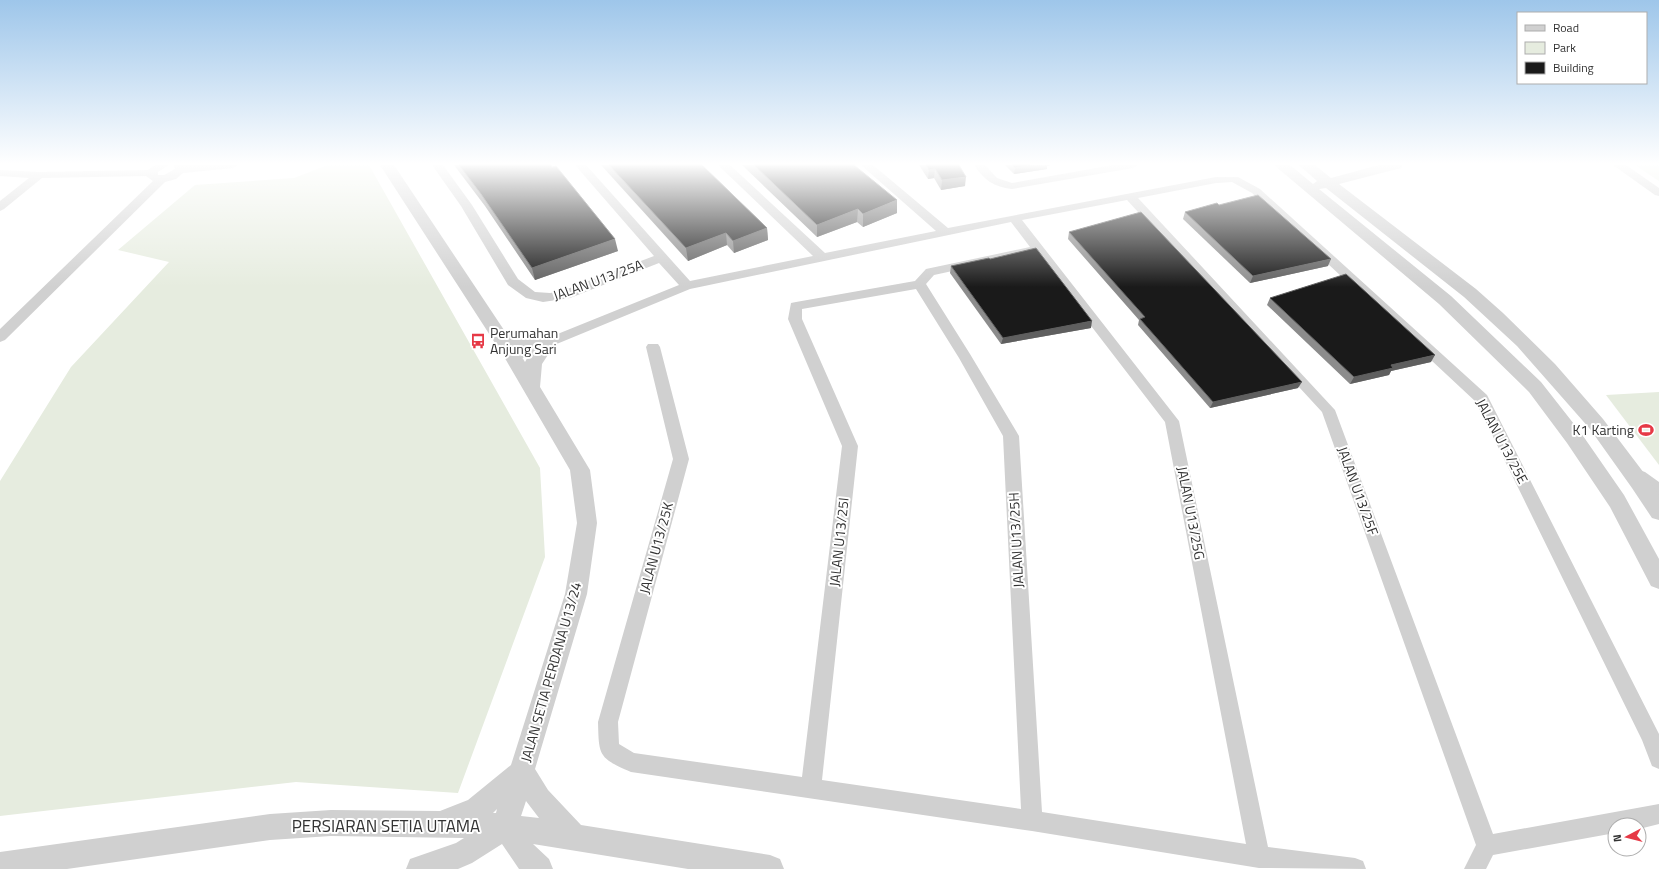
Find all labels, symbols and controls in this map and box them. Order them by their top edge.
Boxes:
legend [1517,12,1647,84]
text: Road [1553,18,1579,37]
text: Park [1553,38,1576,57]
text: Building [1553,58,1594,77]
street label: JALAN U13/25A [550,253,646,306]
place label: Perumahan Anjung Sari [490,322,558,359]
bus stop icon: Perumahan Anjung Sari [469,332,487,350]
street label: JALAN U13/25E [1471,394,1534,487]
place label: K1 Karting [1573,419,1634,440]
sports icon: K1 Karting [1637,421,1655,439]
street label: JALAN U13/25F [1333,443,1384,538]
street label: JALAN U13/25G [1172,464,1211,561]
street label: JALAN U13/25H [1003,492,1028,588]
street label: JALAN U13/25I [823,496,854,588]
street label: JALAN U13/25K [633,500,678,596]
street label: JALAN SETIA PERDANA U13/24 [515,579,586,764]
street label: PERSIARAN SETIA UTAMA [292,813,480,839]
north arrow [1607,817,1647,857]
text: N [1609,833,1625,843]

